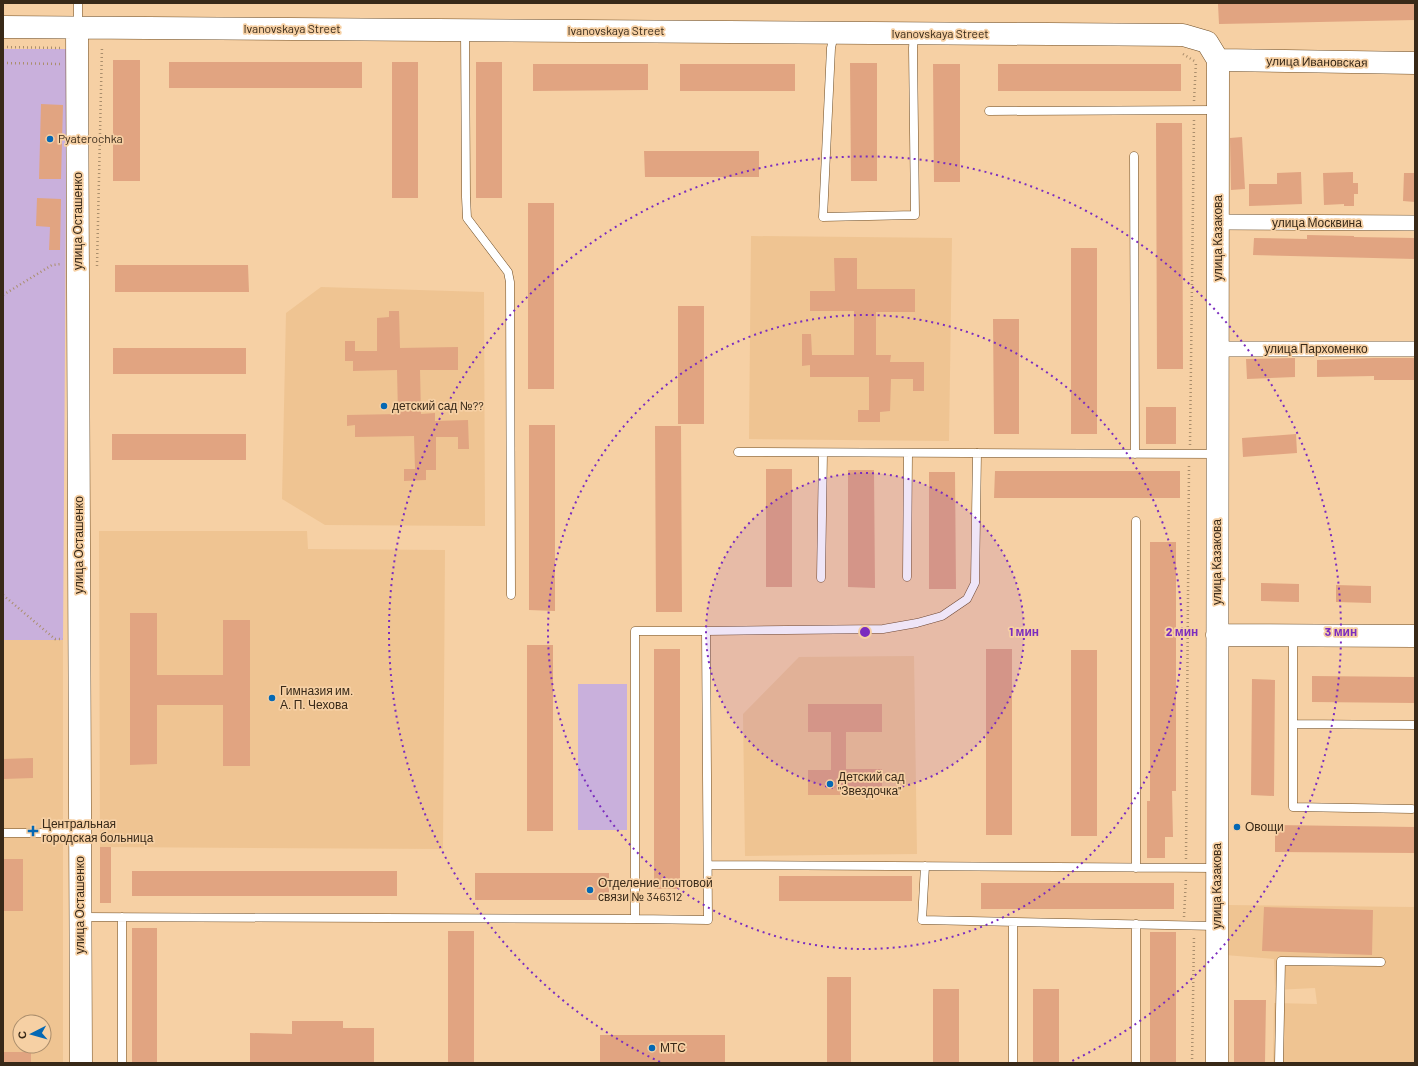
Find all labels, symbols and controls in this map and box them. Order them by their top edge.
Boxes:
street label: Ivanovskaya Street [243,21,341,35]
street label: Ivanovskaya Street [567,23,665,37]
street label: Ivanovskaya Street [891,26,989,40]
street label: улица Ивановская [1266,53,1368,70]
place label: Pyaterochka [58,131,123,145]
marker: Pyaterochka [45,134,55,144]
street label: улица Осташенко [70,172,85,270]
street label: улица Казакова [1210,195,1225,281]
street label: улица Москвина [1272,215,1362,230]
street label: улица Пархоменко [1264,341,1368,356]
place label: детский сад №?? [392,398,484,413]
marker: детский сад №?? [379,401,389,411]
street label: улица Осташенко [71,496,86,594]
street label: улица Казакова [1209,519,1224,605]
text: 1 мин [1009,624,1039,638]
text: 2 мин [1166,624,1198,638]
text: 3 мин [1325,624,1357,638]
centre of rings [858,625,872,639]
place label: Гимназия им. А. П. Чехова [280,683,353,711]
marker: Гимназия им. А. П. Чехова [267,693,277,703]
place label: Детский сад "Звездочка" [838,769,905,798]
marker: Детский сад "Звездочка" [825,779,835,789]
place label: Центральная городская больница [42,816,154,845]
place label: Овощи [1245,819,1284,834]
marker: Овощи [1232,822,1242,832]
marker: Центральная городская больница [27,825,39,837]
street label: улица Казакова [1209,843,1224,929]
street label: улица Осташенко [72,856,87,954]
place label: Отделение почтовой связи № 346312 [598,875,713,903]
marker: Отделение почтовой связи № 346312 [585,885,595,895]
north arrow [12,1014,52,1054]
text: С [15,1030,28,1040]
place label: МТС [660,1040,686,1054]
marker: МТС [647,1043,657,1053]

